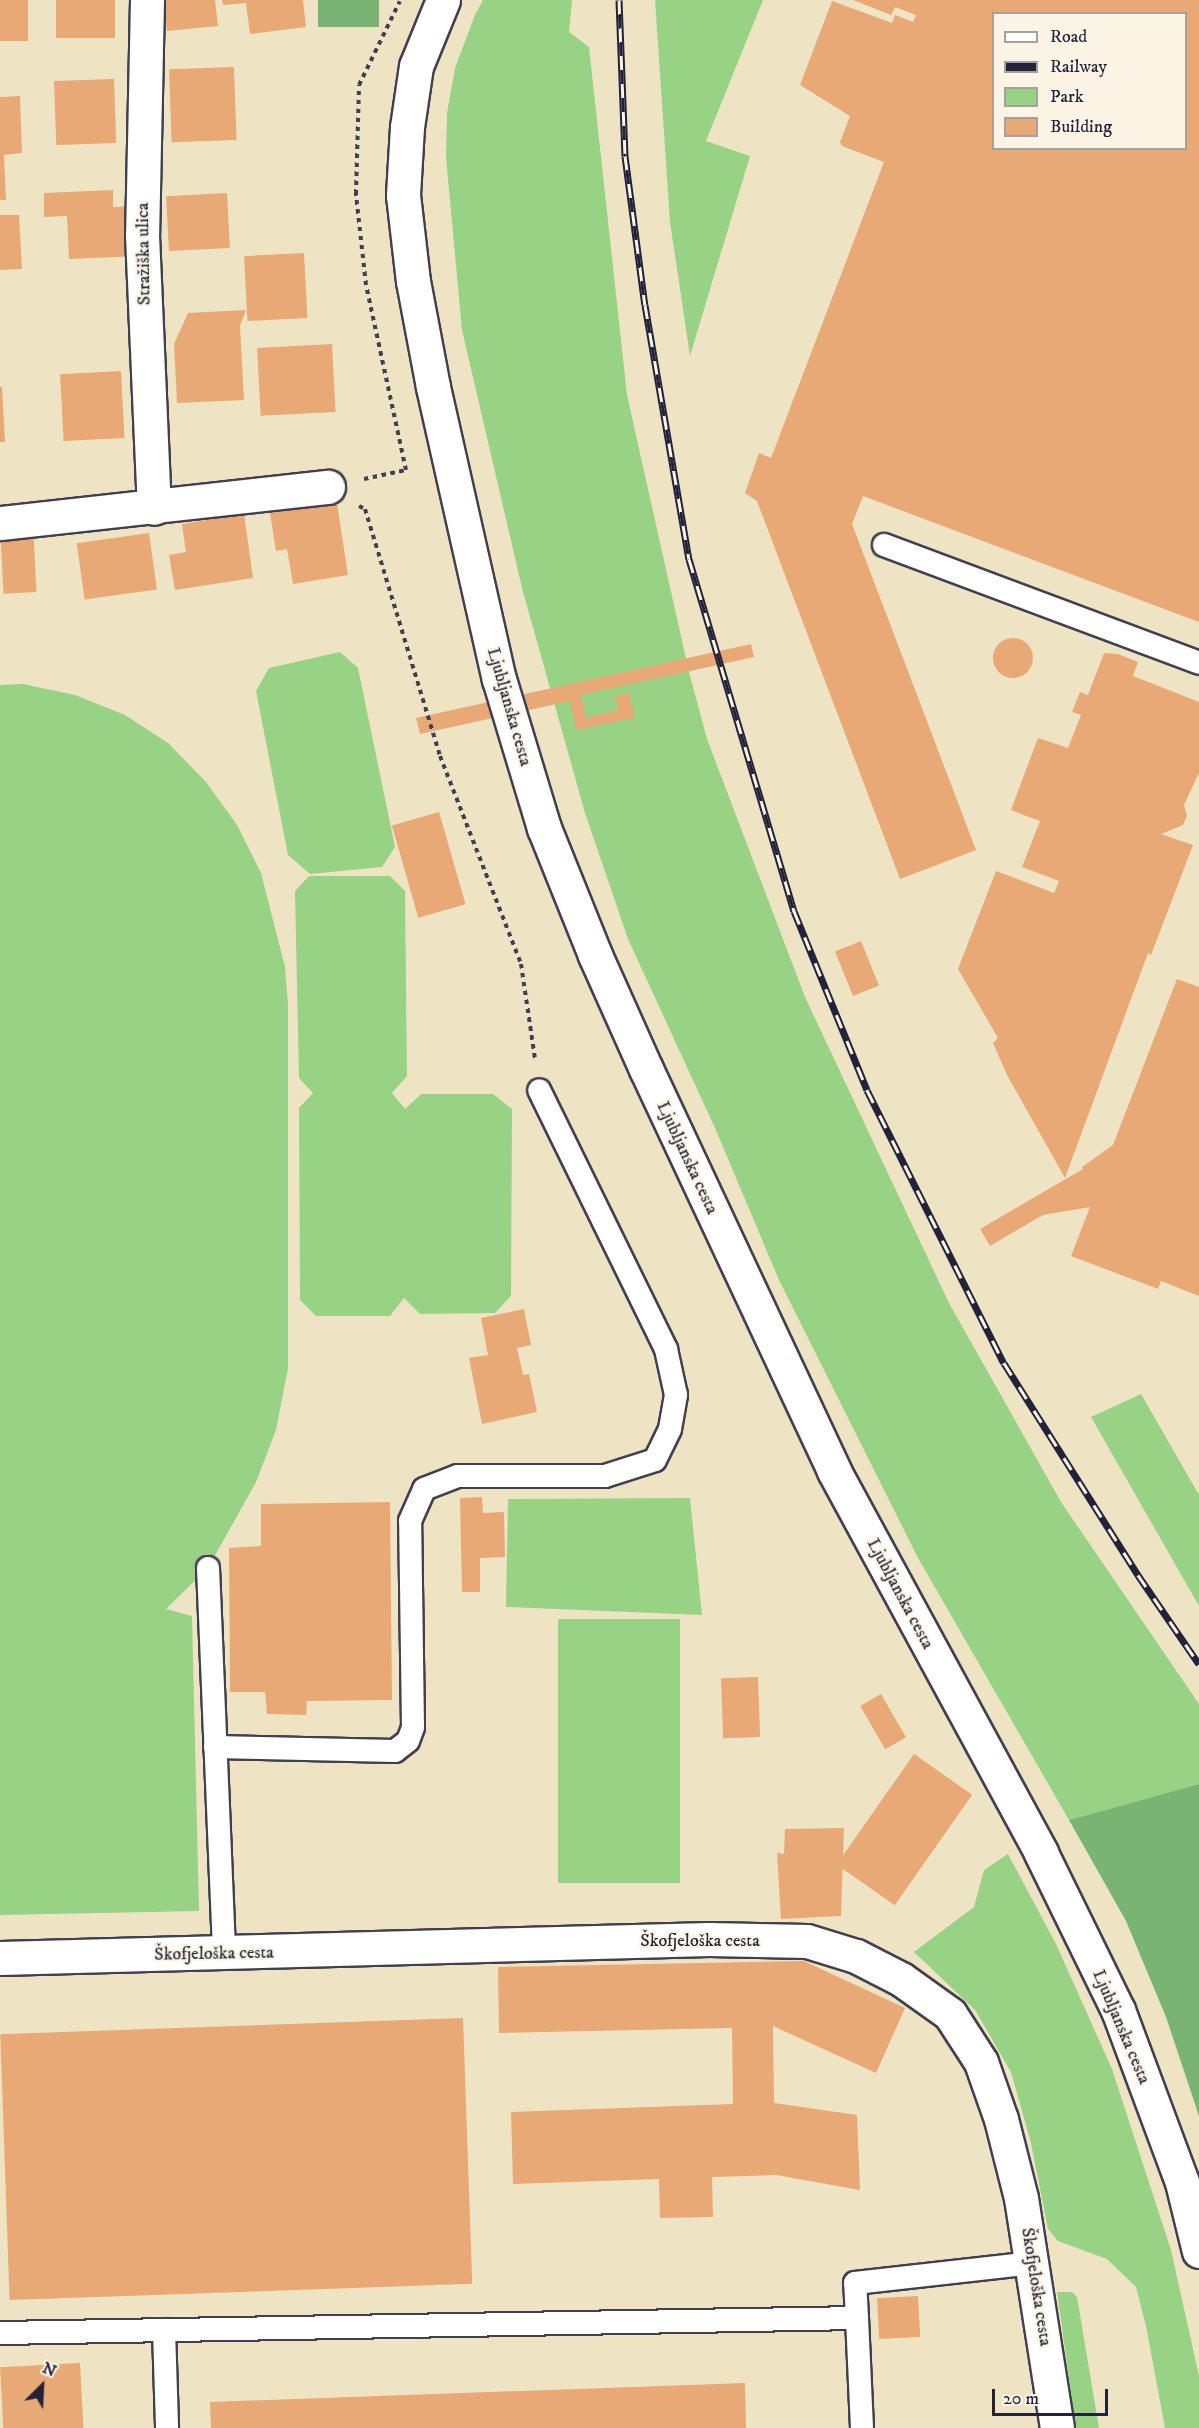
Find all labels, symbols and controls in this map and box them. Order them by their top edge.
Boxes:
legend [992,12,1187,150]
text: Road [1050,26,1087,48]
text: Railway [1050,56,1107,78]
text: Park [1050,86,1084,108]
text: Building [1050,116,1112,138]
street label: Stražiška ulica [132,203,156,305]
street label: Ljubljanska cesta [482,645,536,769]
street label: Ljubljanska cesta [651,1098,723,1218]
street label: Ljubljanska cesta [862,1535,938,1653]
street label: Škofjeloška cesta [640,1930,760,1952]
street label: Škofjeloška cesta [154,1942,274,1966]
street label: Ljubljanska cesta [1087,1967,1155,2087]
street label: Škofjeloška cesta [1016,2226,1056,2348]
north arrow [12,2356,72,2416]
text: N [39,2358,59,2381]
scale bar [995,2377,1110,2415]
text: 20 m [1003,2388,1039,2410]

